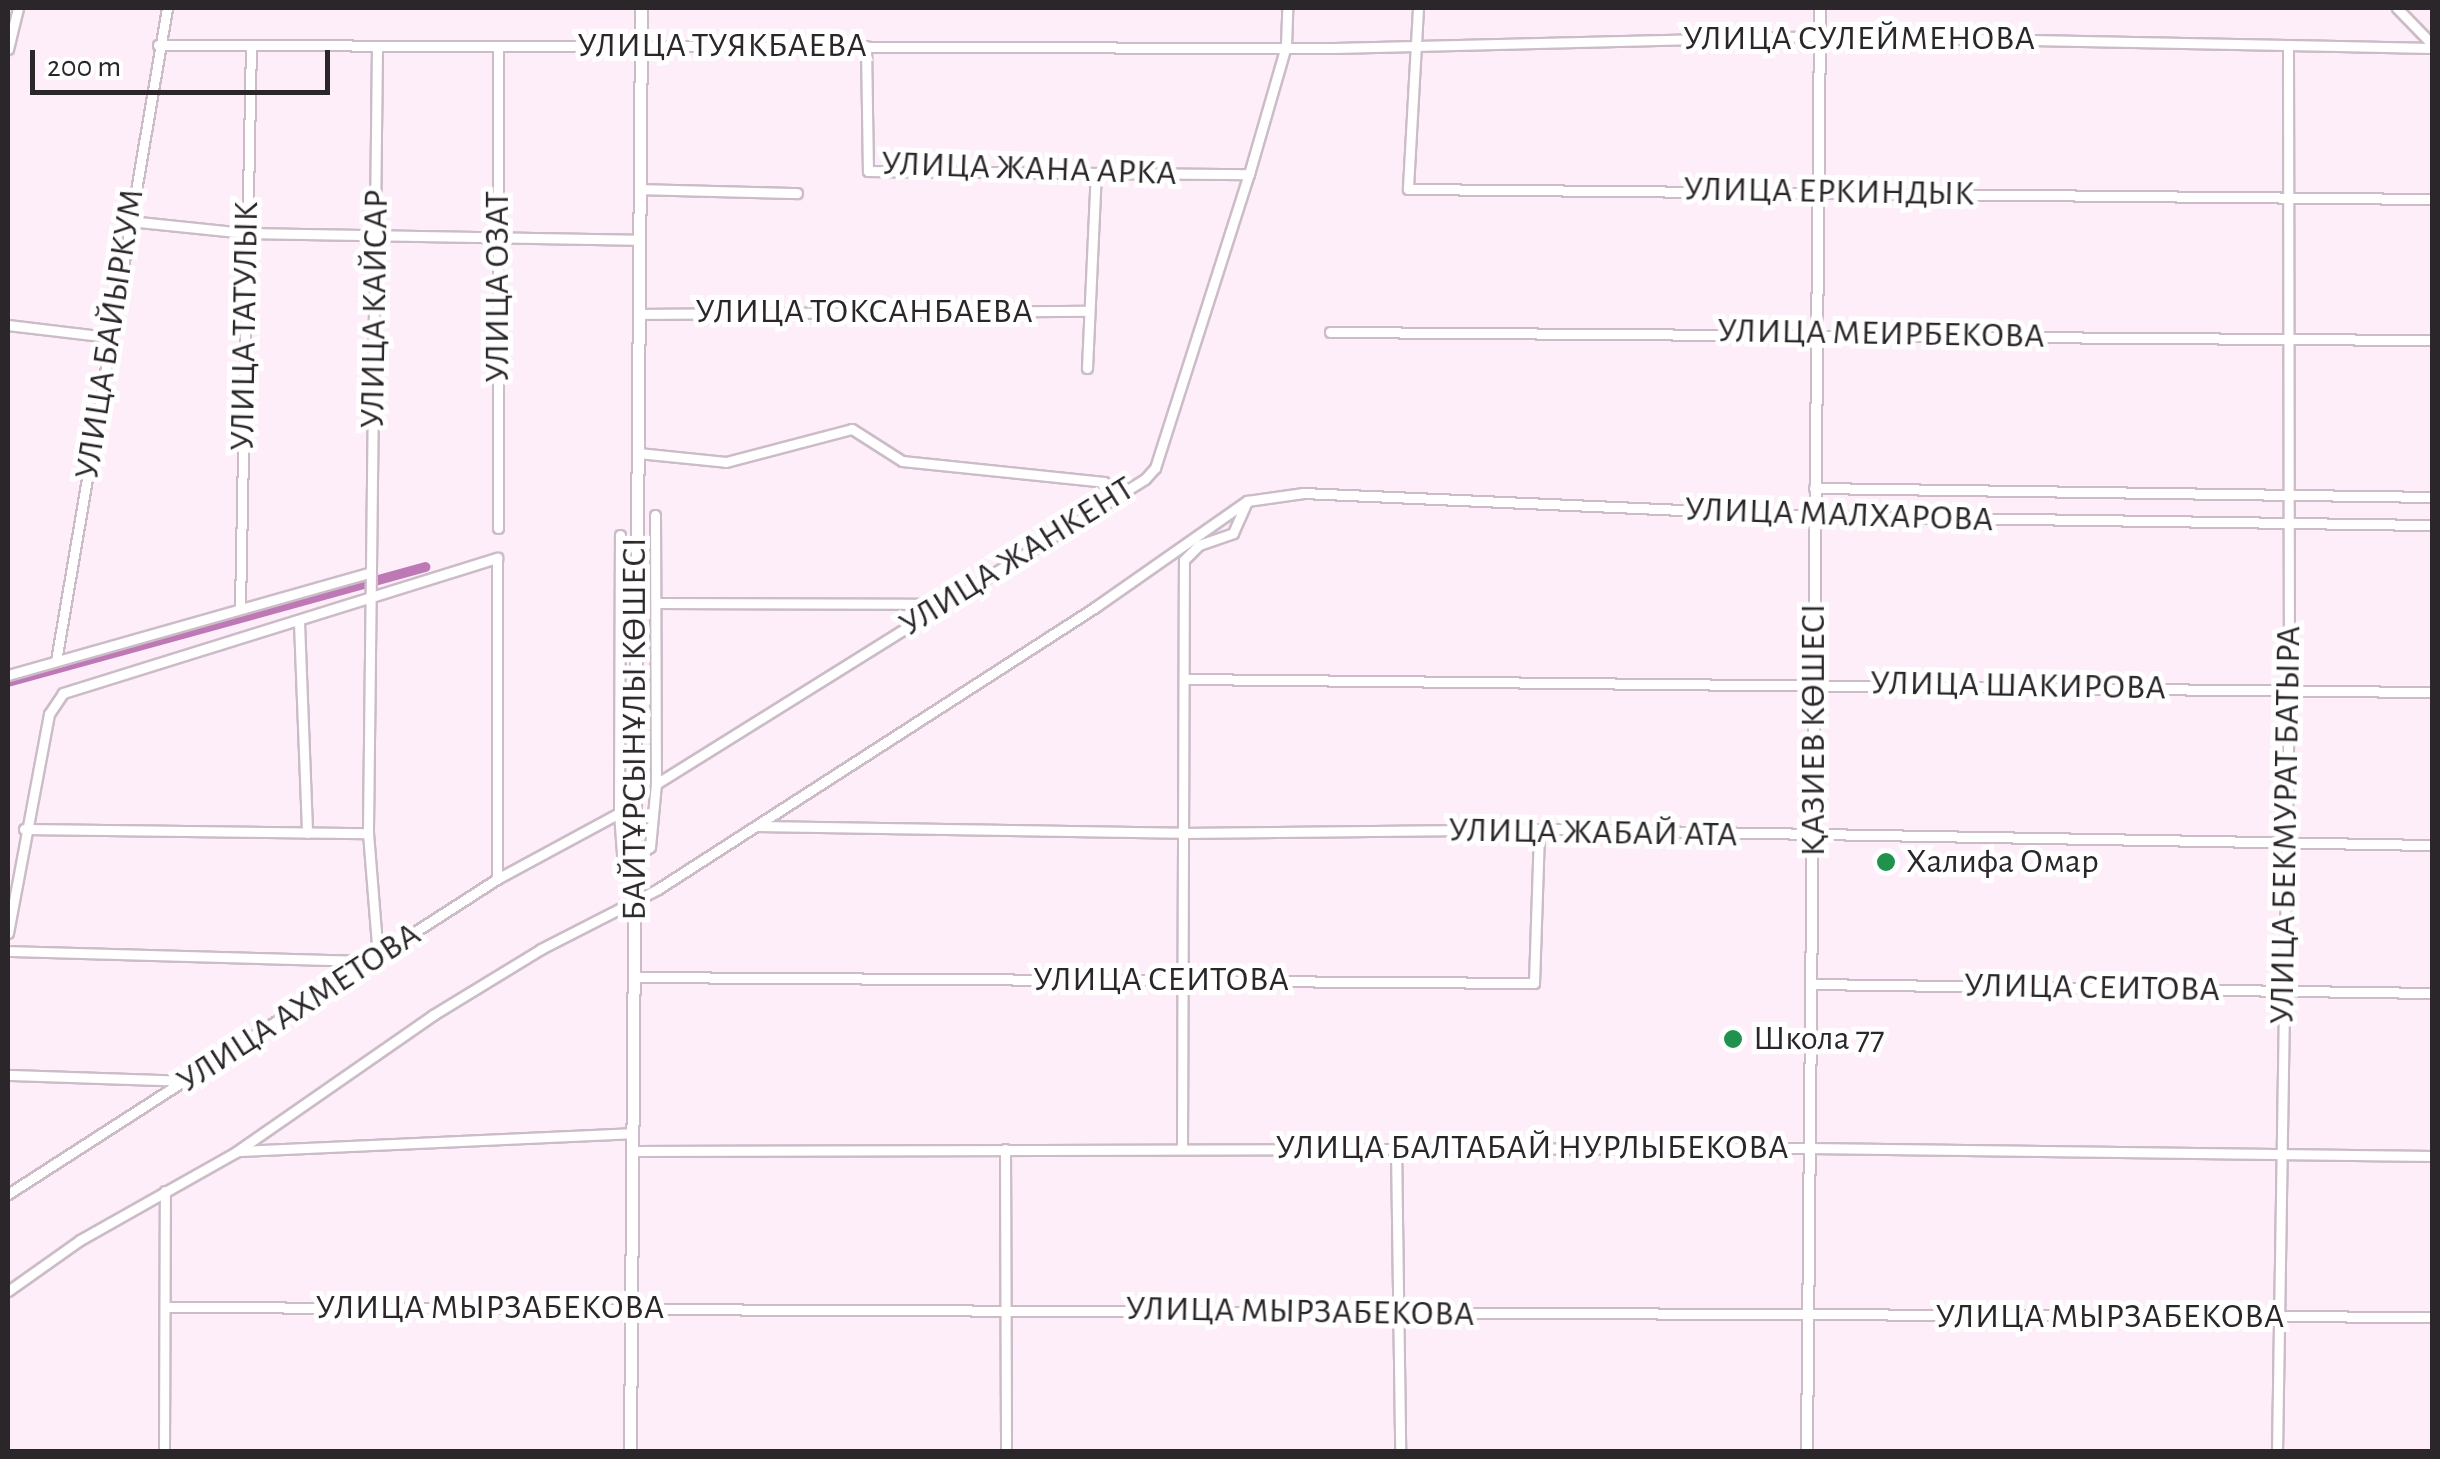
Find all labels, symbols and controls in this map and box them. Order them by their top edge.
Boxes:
street label: УЛИЦА СУЛЕЙМЕНОВА [1683,18,2035,60]
street label: УЛИЦА ТУЯКБАЕВА [577,25,867,67]
scale bar [35,30,335,92]
text: 200 m [47,52,121,82]
street label: УЛИЦА ЖАНА АРКА [881,143,1177,195]
street label: УЛИЦА ЕРКИНДЫК [1683,168,1975,216]
street label: УЛИЦА БАЙЫРКУМ [66,186,154,482]
street label: УЛИЦА КАЙСАР [352,189,398,429]
street label: УЛИЦА ОЗАТ [477,191,519,383]
street label: УЛИЦА ТАТУЛЫК [222,201,268,451]
street label: УЛИЦА ТОКСАНБАЕВА [695,291,1033,333]
street label: УЛИЦА МЕИРБЕКОВА [1717,310,2045,358]
street label: УЛИЦА ЖАНКЕНТ [892,468,1142,646]
street label: УЛИЦА МАЛХАРОВА [1684,489,1994,541]
street label: БАЙТҰРСЫНҰЛЫ КӨШЕСІ [614,537,656,921]
street label: ҚАЗИЕВ КӨШЕСІ [1793,603,1835,857]
street label: УЛИЦА БЕКМУРАТ БАТЫРА [2262,625,2310,1025]
street label: УЛИЦА ШАКИРОВА [1870,662,2166,710]
street label: УЛИЦА ЖАБАЙ АТА [1448,809,1738,857]
place label: Халифа Омар [1906,841,2099,883]
marker: Халифа Омар [1875,851,1897,873]
street label: УЛИЦА АХМЕТОВА [169,914,429,1102]
street label: УЛИЦА СЕИТОВА [1033,959,1289,1001]
street label: УЛИЦА СЕИТОВА [1964,965,2220,1011]
place label: Школа 77 [1753,1018,1885,1060]
marker: Школа 77 [1722,1028,1744,1050]
street label: УЛИЦА БАЛТАБАЙ НУРЛЫБЕКОВА [1276,1127,1788,1169]
street label: УЛИЦА МЫРЗАБЕКОВА [316,1287,664,1329]
street label: УЛИЦА МЫРЗАБЕКОВА [1125,1288,1475,1336]
street label: УЛИЦА МЫРЗАБЕКОВА [1936,1296,2284,1338]

